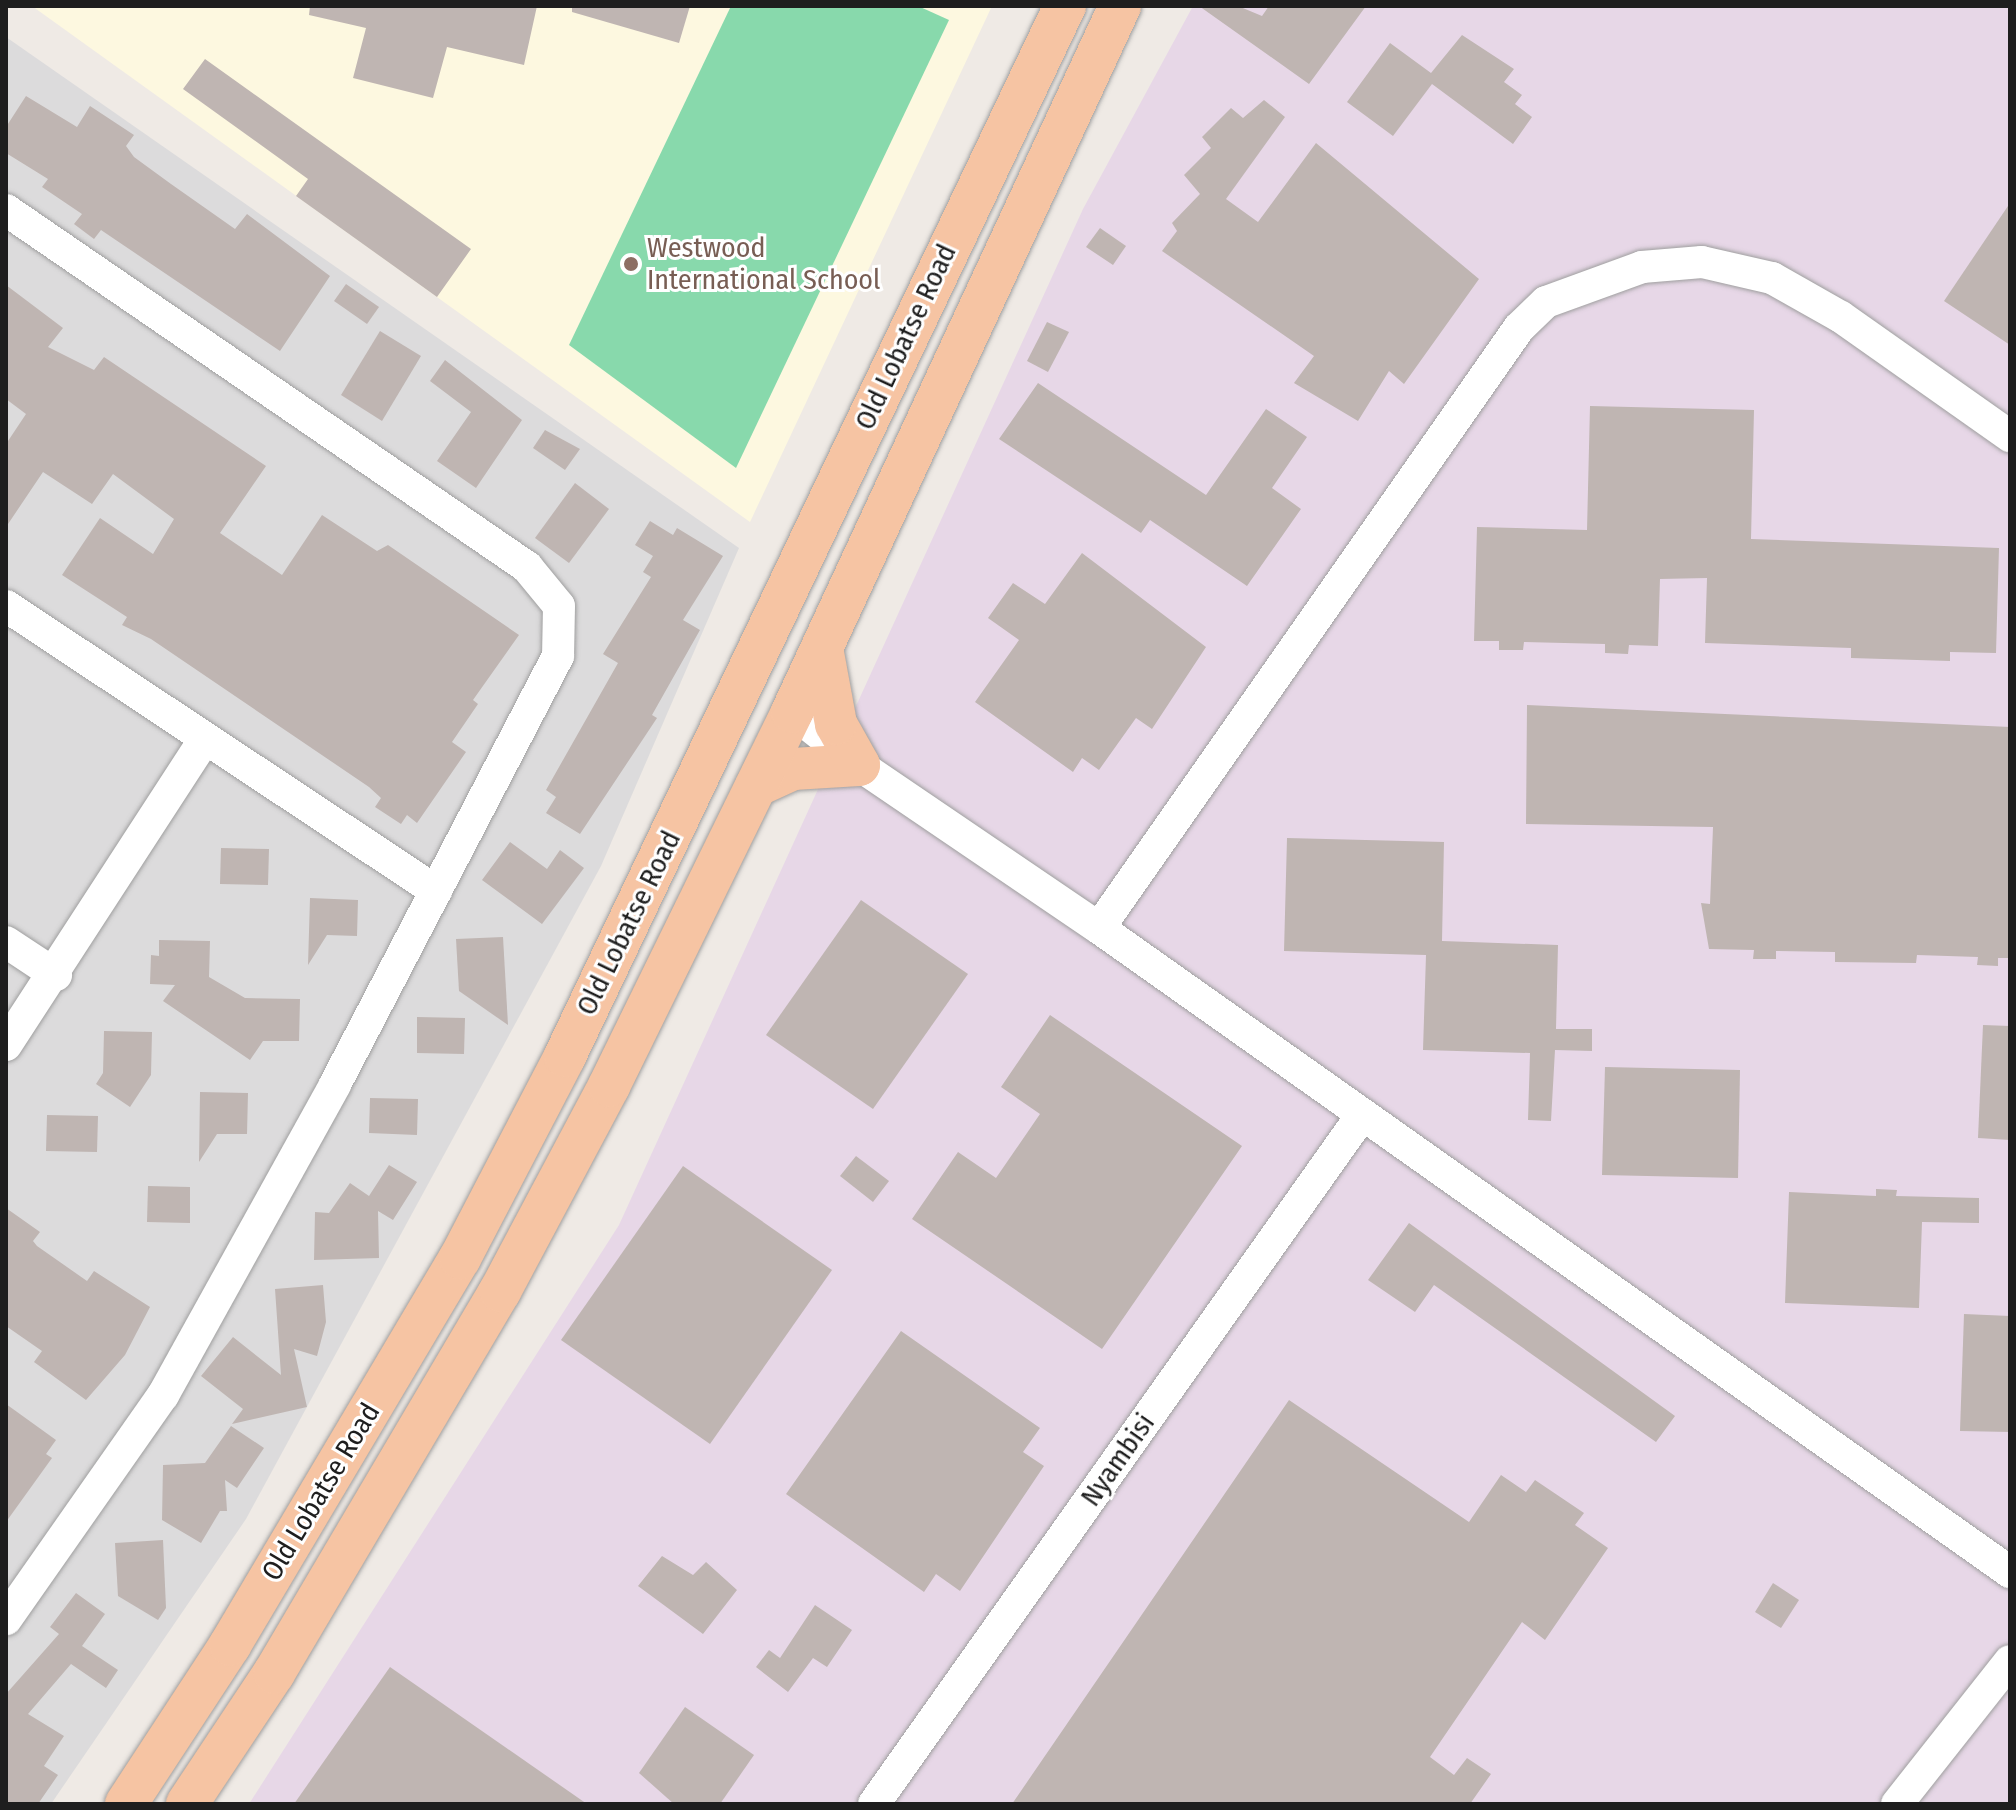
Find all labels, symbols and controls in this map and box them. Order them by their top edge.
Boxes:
place label: Westwood International School [647,231,880,297]
street label: Old Lobatse Road [848,239,964,435]
marker: Westwood International School [622,255,640,273]
street label: Old Lobatse Road [570,825,688,1021]
street label: Old Lobatse Road [255,1397,387,1587]
street label: Nyambisi [1074,1407,1162,1513]

